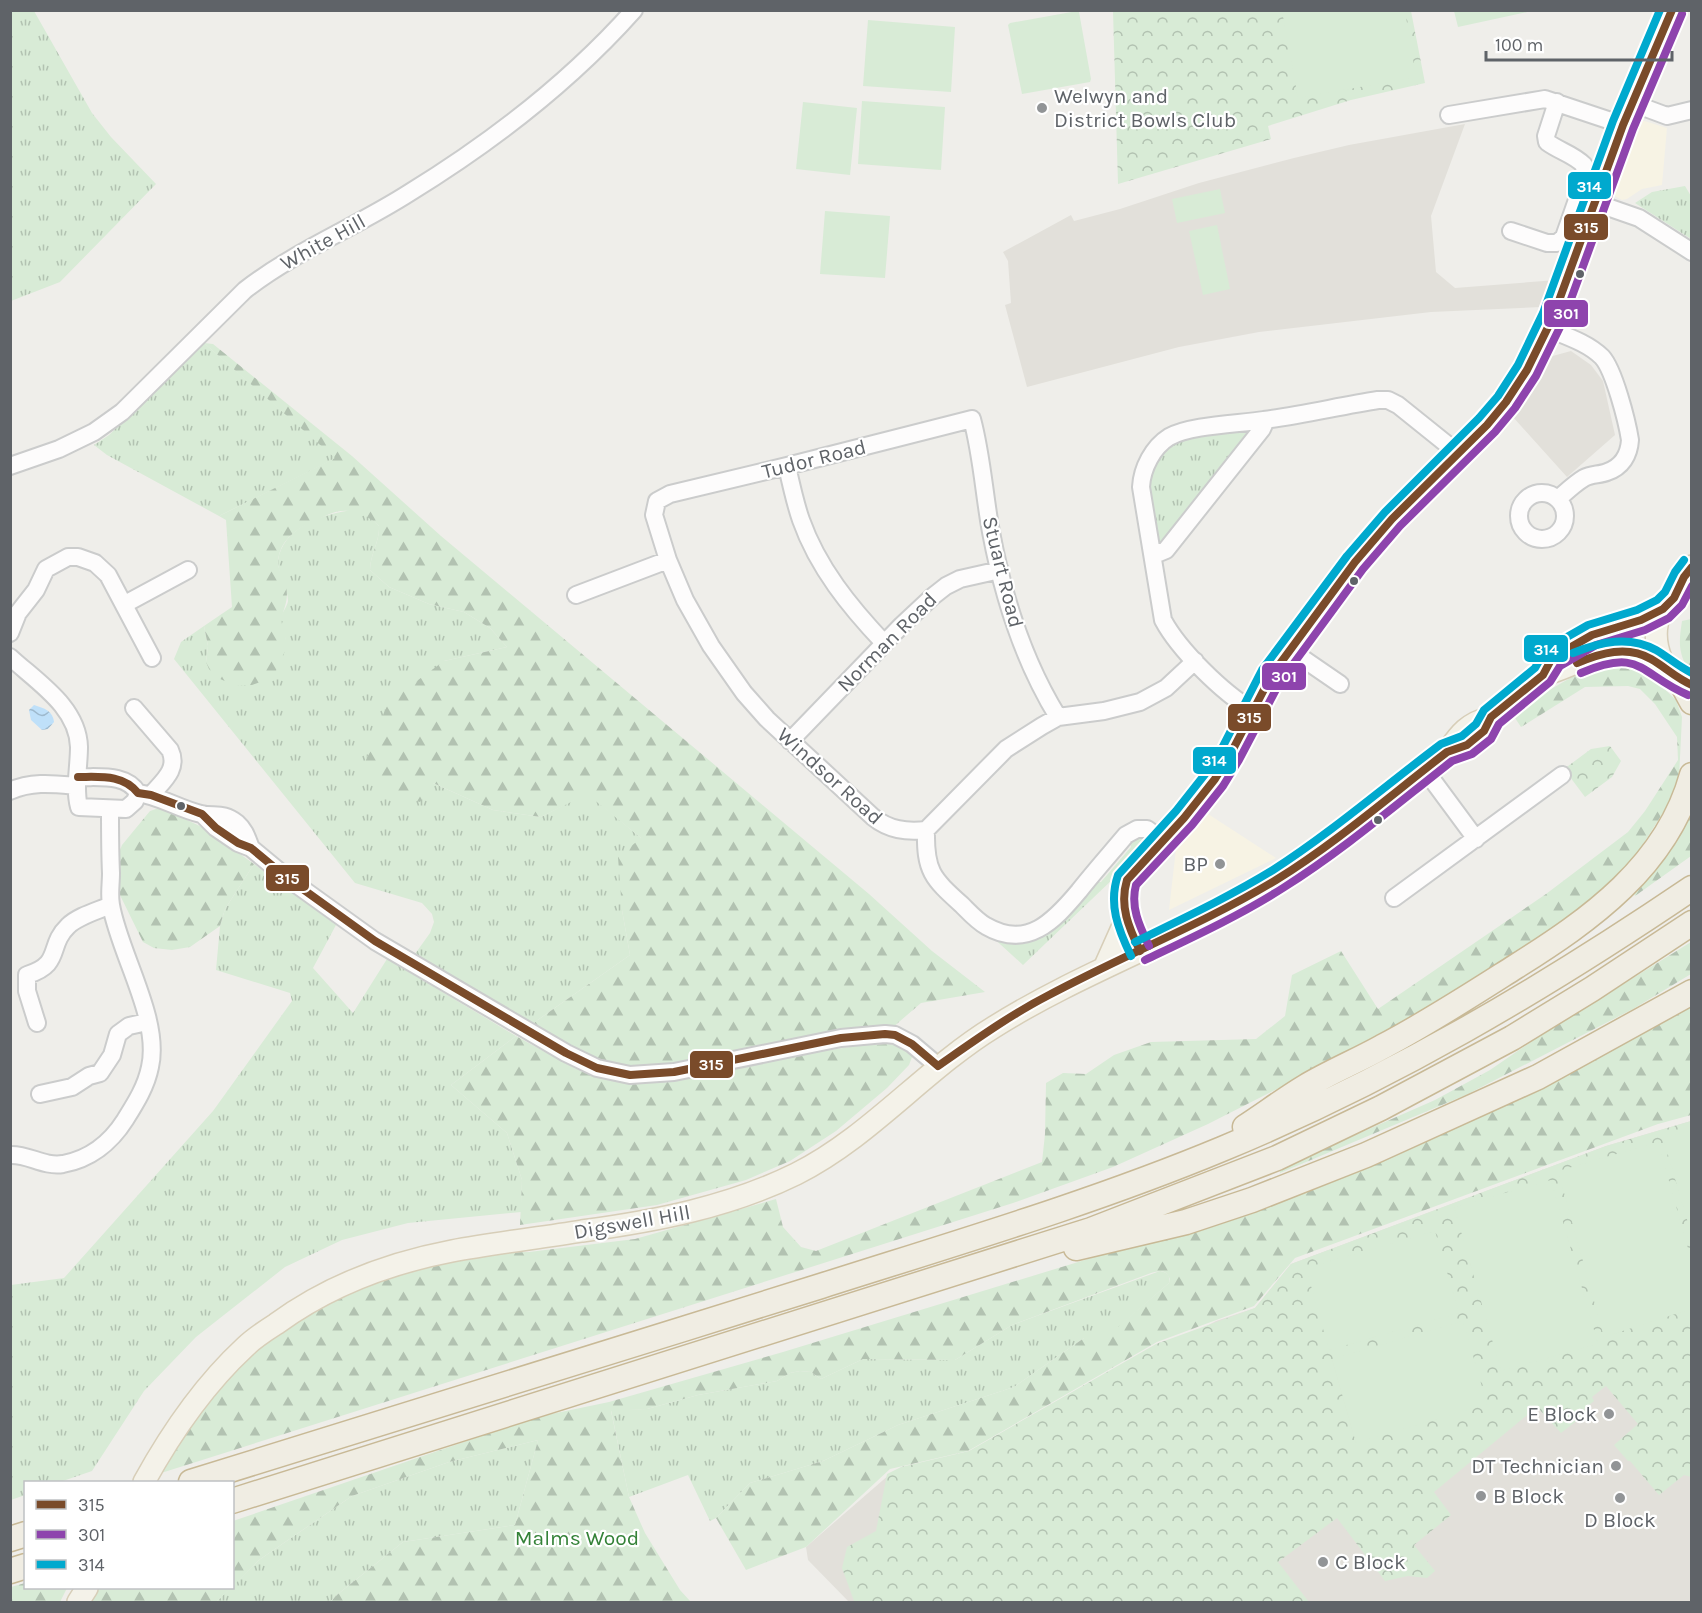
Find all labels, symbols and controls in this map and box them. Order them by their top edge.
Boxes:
scale bar [1486,24,1672,62]
text: 100 m [1495,34,1543,56]
place label: Welwyn and District Bowls Club [1054,84,1236,132]
marker: Welwyn and District Bowls Club [1035,101,1049,115]
line badge: 314 [1567,171,1612,200]
text: 314 [1576,177,1602,196]
street label: White Hill [276,209,370,275]
line badge: 315 [1563,213,1609,241]
text: 315 [1574,218,1598,237]
unlabelled marker [1574,268,1586,280]
line badge: 301 [1543,299,1589,328]
text: 301 [1553,304,1579,323]
street label: Tudor Road [759,434,869,484]
street label: Stuart Road [978,514,1028,630]
unlabelled marker [1348,575,1360,587]
street label: Norman Road [832,587,942,697]
line badge: 314 [1523,634,1569,663]
text: 314 [1533,640,1559,659]
line badge: 301 [1261,662,1307,691]
text: 301 [1271,667,1297,686]
line badge: 315 [1227,703,1272,732]
text: 315 [1237,708,1261,727]
street label: Windsor Road [772,722,888,830]
line badge: 314 [1192,746,1237,775]
text: 314 [1201,751,1227,770]
unlabelled marker [175,800,187,812]
unlabelled marker [1372,814,1384,826]
place label: BP [1183,852,1208,876]
marker: BP [1213,857,1227,871]
line badge: 315 [265,864,310,892]
text: 315 [275,869,299,888]
line badge: 315 [689,1050,734,1079]
text: 315 [699,1055,723,1074]
street label: Digswell Hill [572,1200,692,1244]
place label: E Block [1527,1402,1597,1426]
marker: E Block [1602,1407,1616,1421]
place label: DT Technician [1471,1454,1604,1478]
marker: DT Technician [1609,1459,1623,1473]
legend [24,1481,234,1589]
place label: B Block [1493,1484,1564,1508]
marker: B Block [1474,1489,1488,1503]
marker: D Block [1613,1491,1627,1505]
text: 315 [78,1494,105,1516]
place label: D Block [1584,1508,1656,1532]
text: 301 [78,1524,105,1546]
park label: Malms Wood [515,1526,639,1550]
place label: C Block [1335,1550,1406,1574]
text: 314 [78,1554,105,1576]
marker: C Block [1316,1555,1330,1569]

